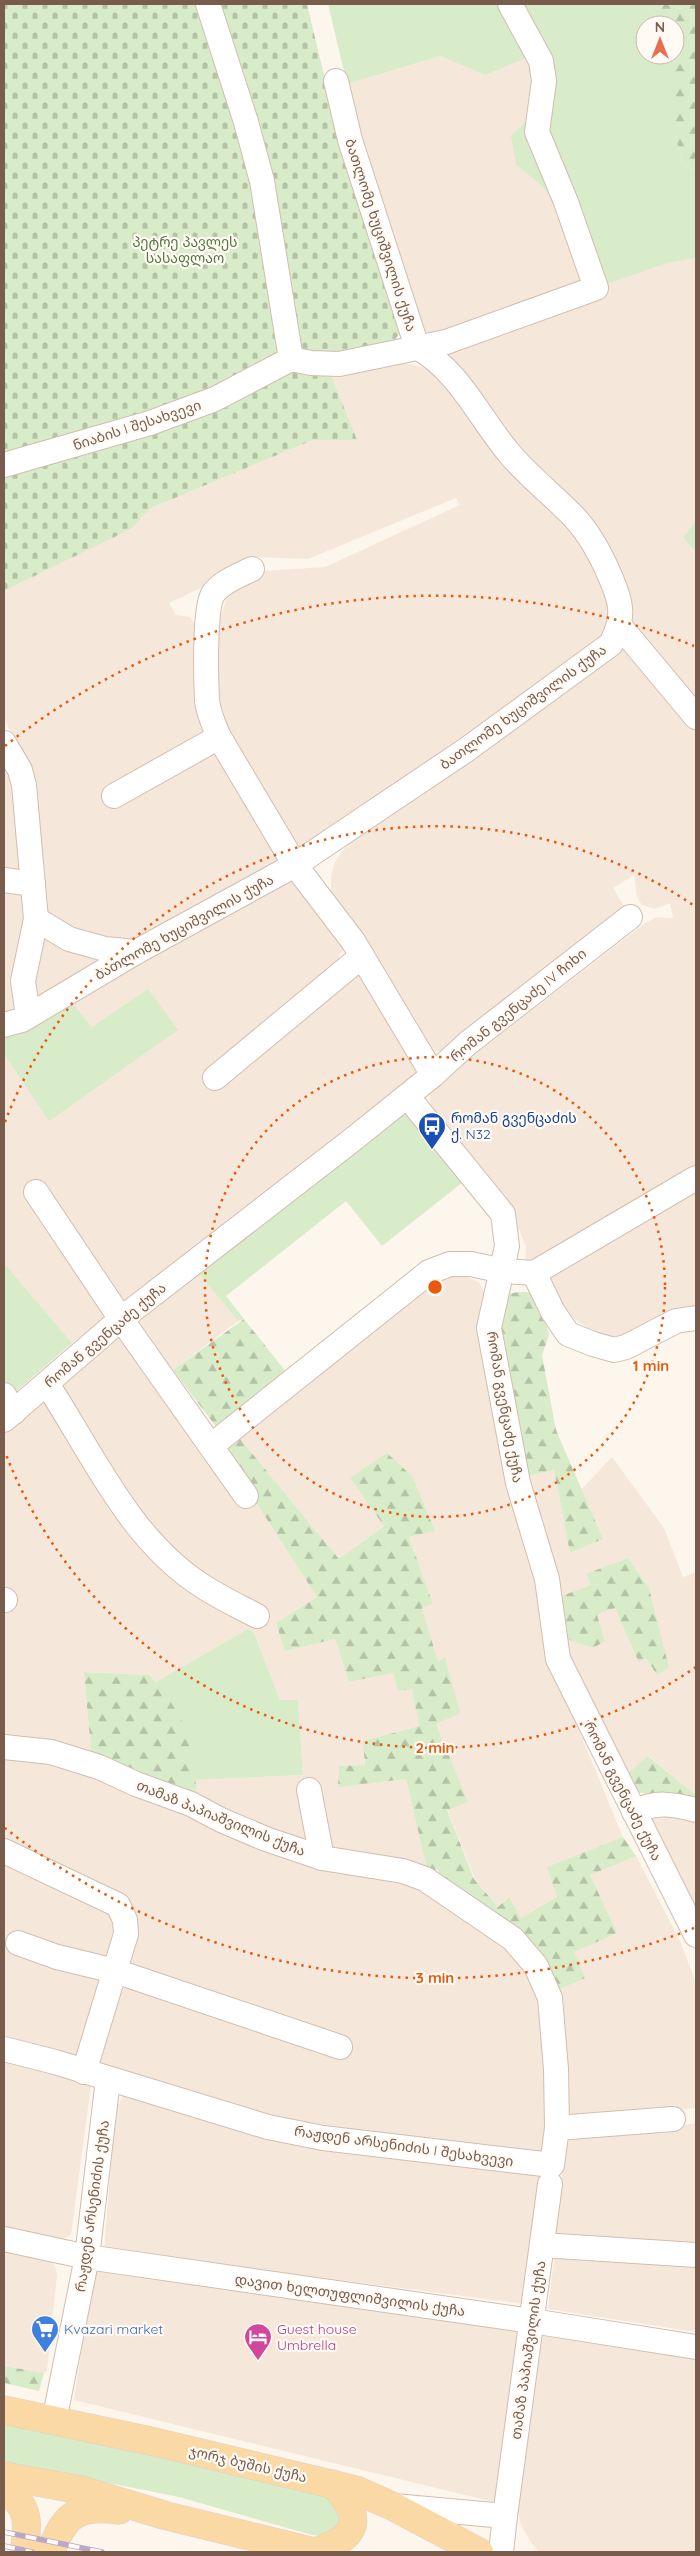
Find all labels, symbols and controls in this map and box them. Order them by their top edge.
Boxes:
north arrow [635,15,685,65]
text: N [655,18,665,36]
street label: ბათლომე ხუციშვილის ქუჩა [341,136,421,334]
park label: პეტრე პავლეს სასაფლაო [132,233,238,267]
street label: ნიაბის I შესახვევი [71,396,203,454]
street label: ბათლომე ხუციშვილის ქუჩა [436,640,610,774]
street label: ბათლომე ხუციშვილის ქუჩა [91,870,277,984]
street label: რომან გვენცაძე IV ჩიხი [446,944,590,1066]
place label: რომან გვენცაძის ქ. N32 [451,1109,577,1143]
bus stop icon: რომან გვენცაძის ქ. N32 [417,1111,447,1150]
centre of rings [426,1278,444,1296]
street label: რომან გვენცაძე ქუჩა [40,1279,170,1391]
street label: რომან გვენცაძე ქუჩა [483,1330,527,1484]
text: 1 min [633,1356,669,1375]
street label: რომან გვენცაძე ქუჩა [580,1718,666,1864]
text: 2 min [415,1738,455,1757]
street label: თამაზ პაპიაშვილის ქუჩა [134,1776,308,1860]
text: 3 min [416,1968,454,1987]
street label: რაჟდენ არსენიძის ქუჩა [71,2119,113,2293]
street label: რაჟდენ არსენიძის I შესახვევი [293,2122,515,2170]
street label: თამაზ პაპიაშვილის ქუჩა [507,2259,549,2441]
street label: დავით ხელთუფლიშვილის ქუჩა [234,2270,466,2320]
supermarket icon: Kvazari market [30,2314,60,2353]
place label: Kvazari market [64,2320,163,2338]
place label: Guest house Umbrella [277,2320,357,2354]
hotel icon: Guest house Umbrella [243,2322,273,2361]
street label: ჯორჯ ბუშის ქუჩა [187,2442,309,2486]

